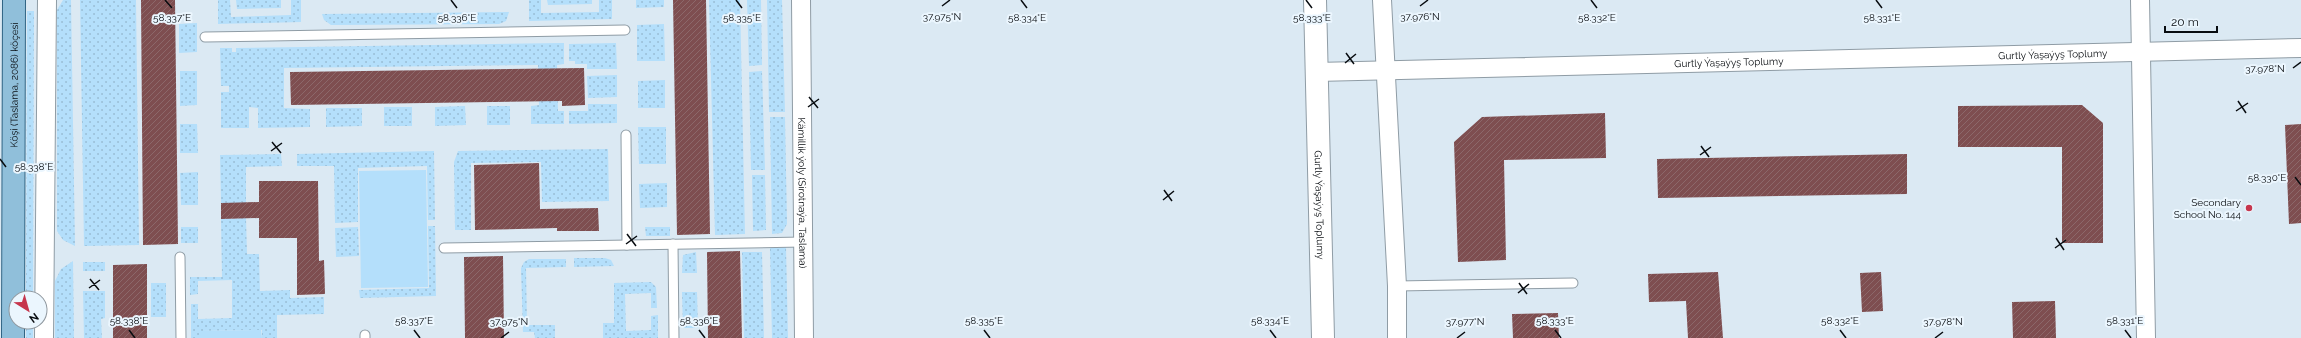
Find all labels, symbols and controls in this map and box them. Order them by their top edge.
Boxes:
scale bar [2165,8,2217,34]
text: 37.975°N [923,11,961,22]
text: 37.976°N [1400,11,1440,22]
text: 58.337°E [153,12,191,23]
text: 58.336°E [438,12,476,23]
text: 58.335°E [723,12,761,23]
text: 58.334°E [1008,12,1046,23]
text: 58.333°E [1293,12,1331,23]
text: 58.332°E [1578,12,1616,23]
text: 58.331°E [1864,12,1900,23]
text: 20 m [2171,15,2199,29]
street label: Köşi (Taslama, 2086) köçesi [9,22,20,148]
street label: Gurtly Ýaşaýyş Toplumy [1998,48,2108,61]
street label: Gurtly Ýaşaýyş Toplumy [1674,56,1784,69]
text: 37.978°N [2245,63,2285,74]
street label: Kämillik ýoly (Sirotnaýa, Taslama) [796,118,808,269]
street label: Gurtly Ýaşaýyş Toplumy [1313,150,1326,260]
text: 58.338°E [15,161,53,172]
text: 58.330°E [2248,172,2286,183]
place label: Secondary School No. 144 [2174,197,2242,220]
marker: Secondary School No. 144 [2244,203,2254,213]
north arrow [8,290,48,330]
text: N [26,310,41,325]
text: 58.338°E [110,315,148,326]
text: 58.337°E [395,315,433,326]
text: 58.336°E [680,315,718,326]
text: 58.335°E [965,315,1003,326]
text: 58.334°E [1251,315,1289,326]
text: 58.333°E [1536,315,1574,326]
text: 58.332°E [1821,315,1859,326]
text: 58.331°E [2107,315,2143,326]
text: 37.975°N [490,316,528,327]
text: 37.977°N [1446,316,1484,327]
text: 37.978°N [1923,316,1963,327]

